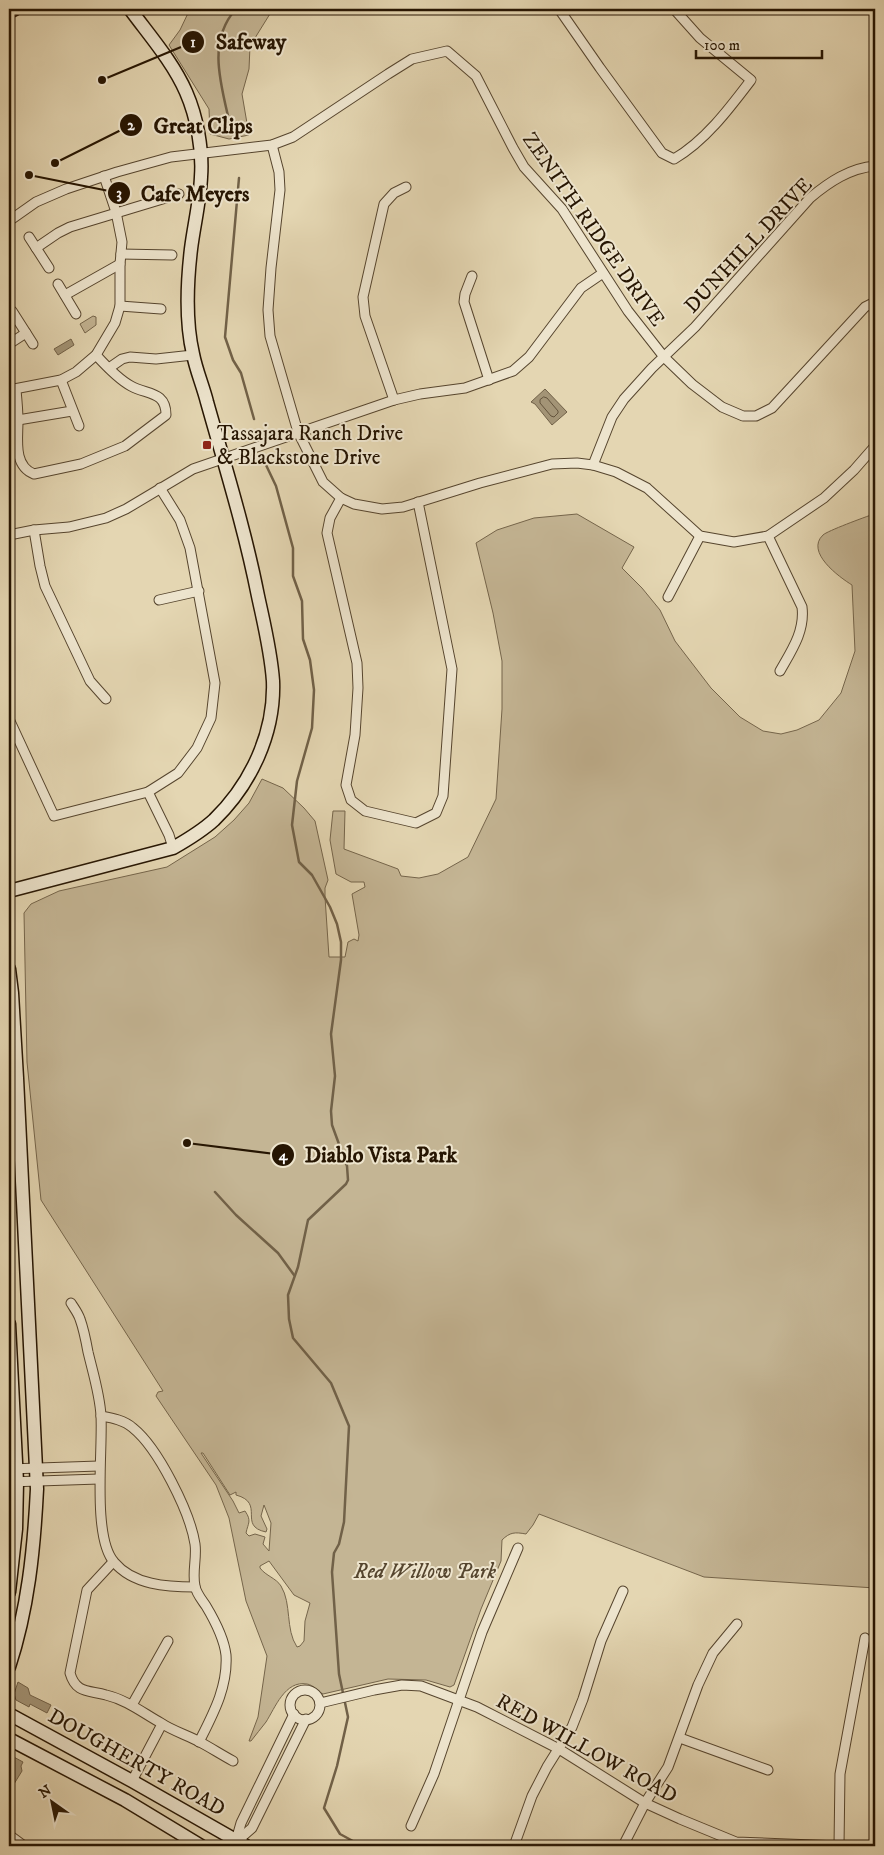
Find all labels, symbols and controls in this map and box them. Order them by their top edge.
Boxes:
callout: Safeway [181,23,296,60]
scale bar [696,28,823,60]
text: Safeway [216,29,287,56]
text: 1 [190,33,196,52]
text: 100 m [704,36,740,55]
callout: Great Clips [118,107,263,144]
text: Great Clips [153,113,253,140]
text: 2 [127,116,135,135]
street label: ZENITH RIDGE DRIVE [516,128,670,332]
street label: DUNHILL DRIVE [679,172,818,319]
callout: Cafe Meyers [106,174,260,211]
text: Cafe Meyers [141,181,250,208]
text: 3 [116,184,122,203]
place label: Tassajara Ranch Drive & Blackstone Drive [217,421,404,471]
marker: Tassajara Ranch Drive & Blackstone Drive [201,439,213,451]
callout: Diablo Vista Park [270,1136,468,1173]
text: Diablo Vista Park [305,1142,458,1169]
text: 4 [278,1146,289,1165]
park label: Red Willow Park [353,1559,496,1585]
street label: RED WILLOW ROAD [491,1688,682,1809]
street label: DOUGHERTY ROAD [43,1703,230,1822]
north arrow [28,1778,78,1828]
text: N [36,1781,56,1803]

